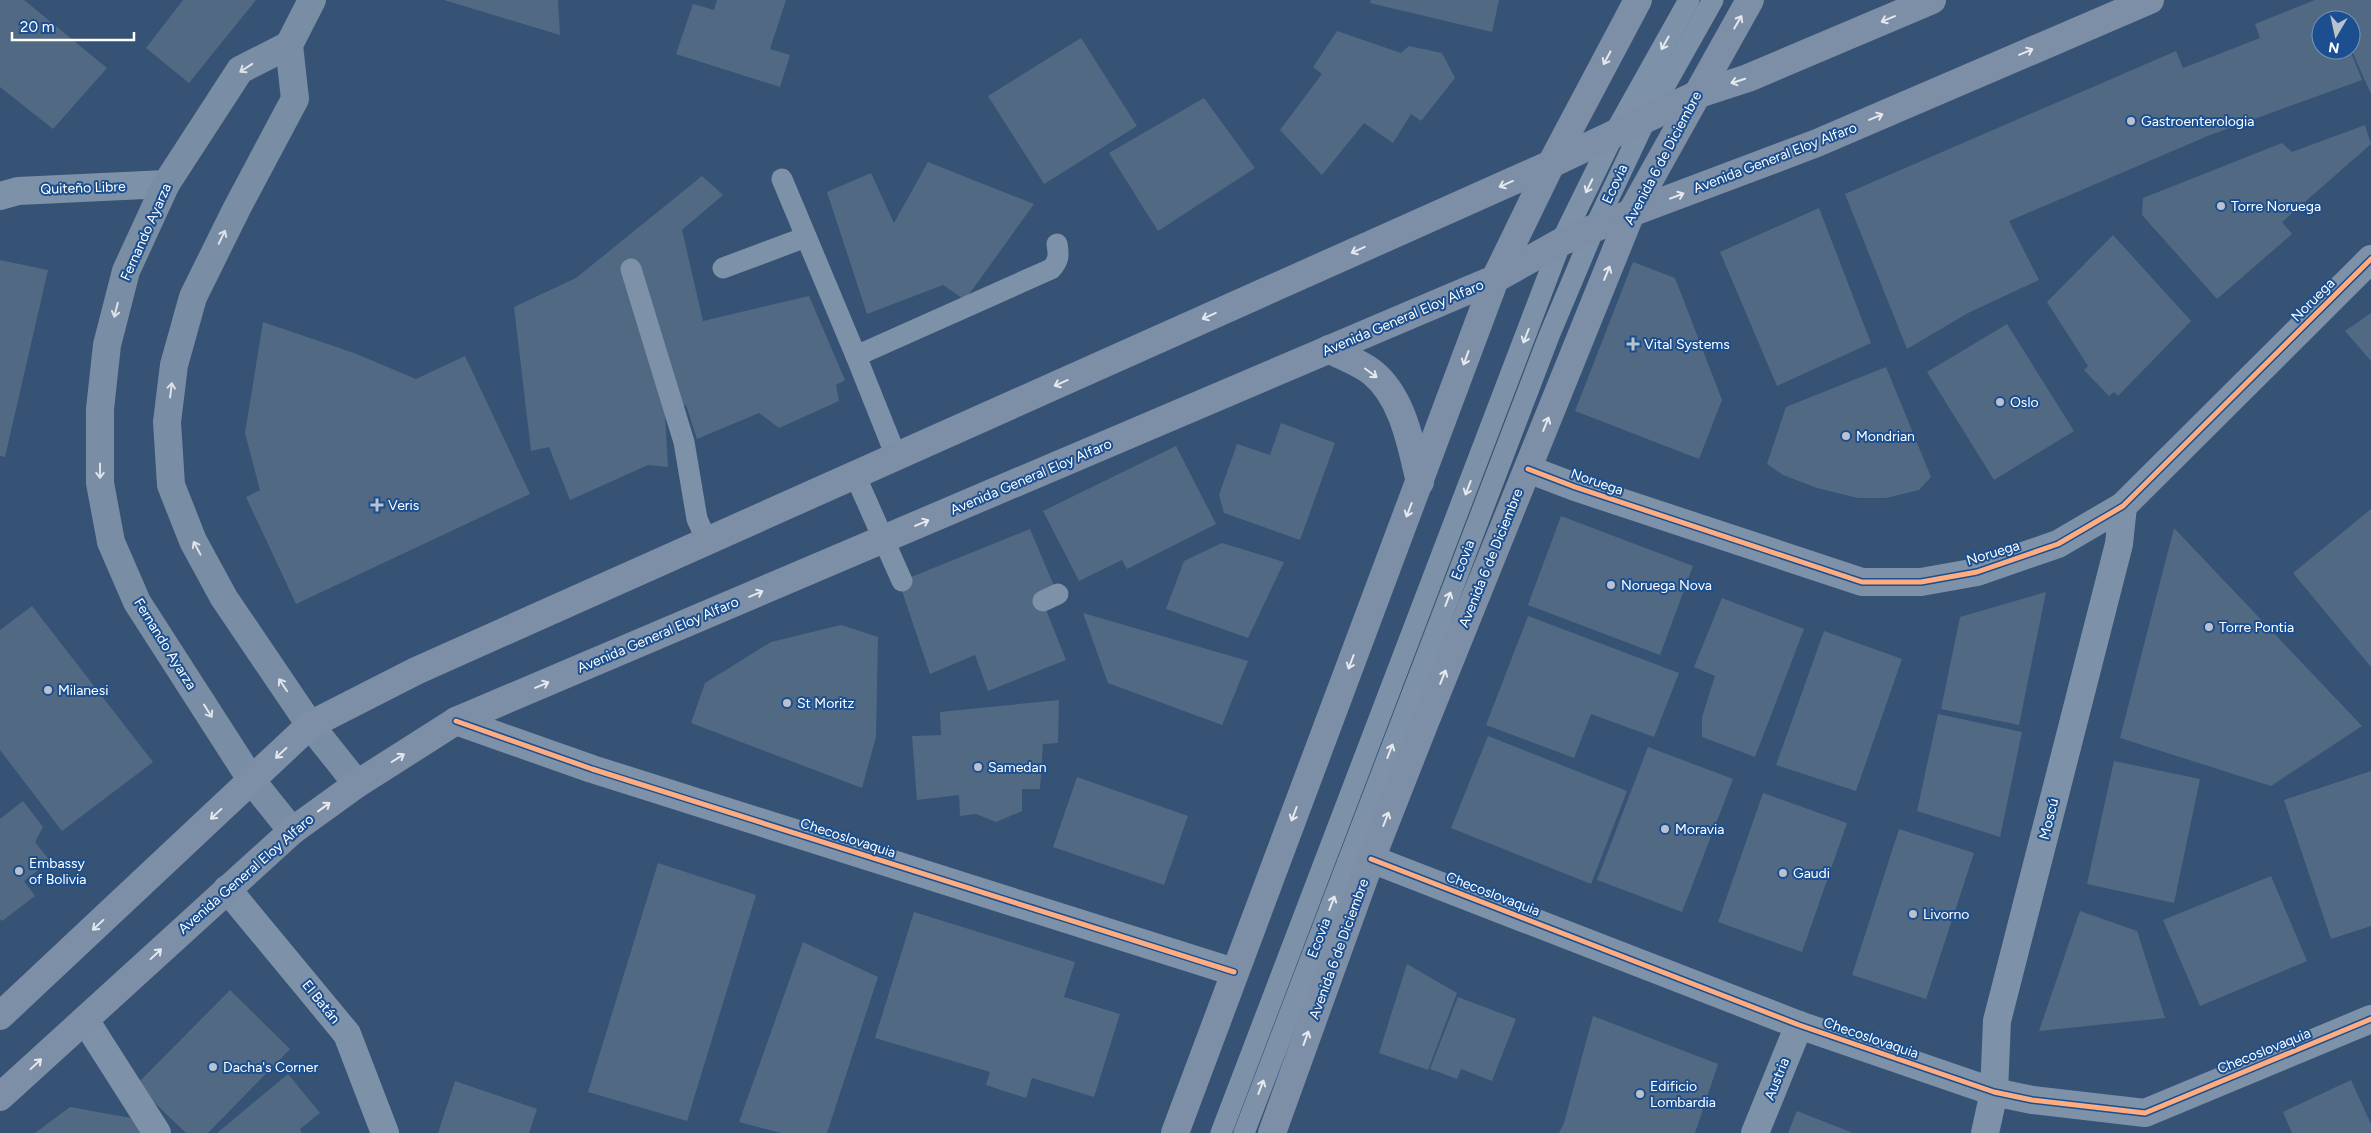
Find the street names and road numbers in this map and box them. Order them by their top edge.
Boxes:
street label: Avenida 6 de Diciembre [1621,88,1706,228]
street label: Avenida General Eloy Alfaro [1691,119,1859,197]
street label: Ecovia [1599,162,1631,206]
street label: Quiteño Libre [40,178,126,198]
street label: Fernando Ayarza [117,181,175,283]
street label: Noruega [2288,275,2338,325]
street label: Avenida General Eloy Alfaro [1320,276,1486,360]
street label: Avenida General Eloy Alfaro [948,435,1114,519]
street label: Noruega [1568,465,1626,499]
street label: Avenida 6 de Diciembre [1455,486,1527,630]
street label: Noruega [1964,537,2022,569]
street label: Ecovia [1448,538,1478,582]
street label: Avenida General Eloy Alfaro [575,593,741,677]
street label: Fernando Ayarza [130,595,200,693]
street label: Moscú [2036,797,2062,841]
street label: Avenida General Eloy Alfaro [175,811,317,937]
street label: Checoslovaquia [798,815,898,861]
street label: Checoslovaquia [1444,868,1542,920]
street label: Avenida 6 de Diciembre [1306,876,1372,1022]
street label: Ecovia [1304,916,1334,960]
street label: El Batán [298,977,344,1027]
street label: Checoslovaquia [1821,1014,1921,1062]
street label: Checoslovaquia [2215,1025,2313,1077]
street label: Austria [1761,1055,1793,1103]

